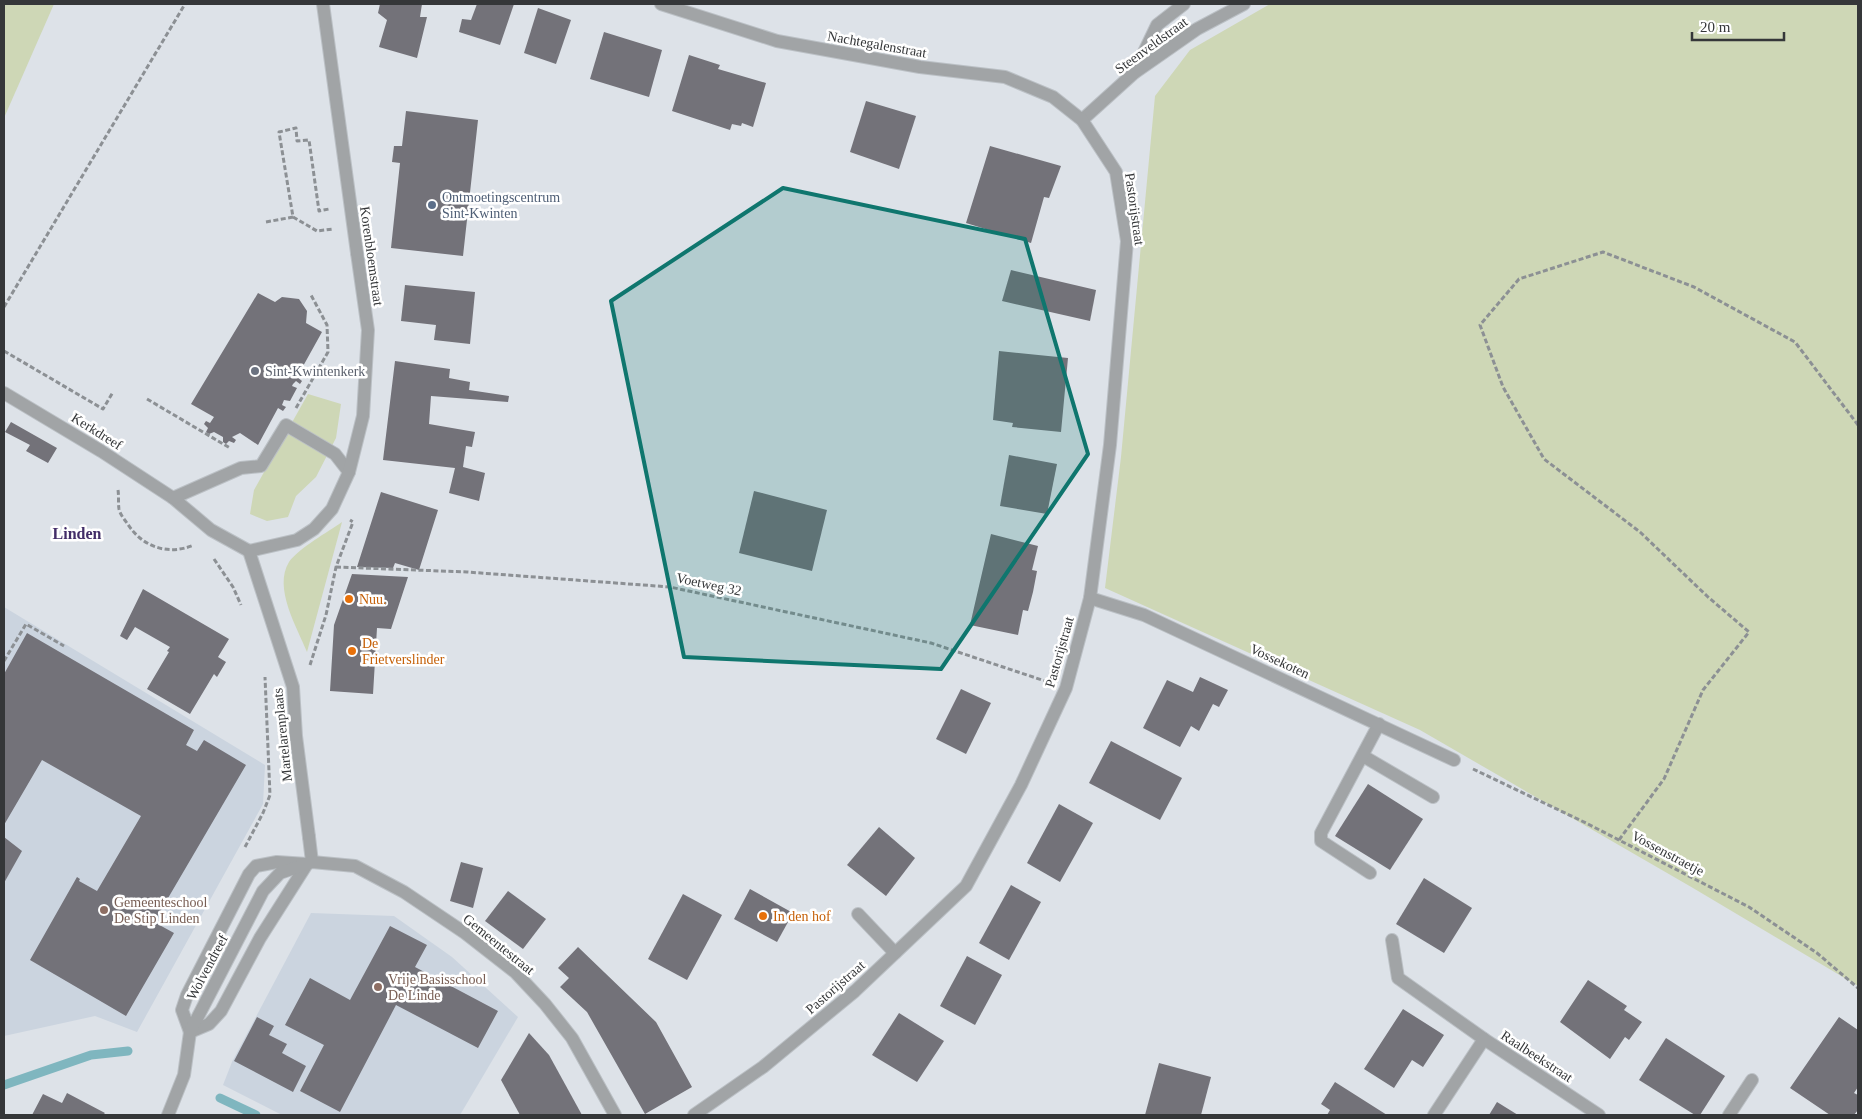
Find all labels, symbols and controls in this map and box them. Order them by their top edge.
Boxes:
scale bar [1692,10,1784,42]
street label: Steenveldstraat [1112,14,1190,77]
text: 20 m [1700,19,1731,35]
street label: Nachtegalenstraat [826,28,928,61]
street label: Pastorijstraat [1122,172,1147,246]
place label: Ontmoetingscentrum Sint-Kwinten [442,190,560,221]
marker: Ontmoetingscentrum Sint-Kwinten [426,199,438,211]
street label: Korenbloemstraat [357,205,386,307]
place label: Sint-Kwintenkerk [265,364,365,379]
marker: Sint-Kwintenkerk [249,365,261,377]
street label: Kerkdreef [69,410,125,453]
district label: Linden [53,525,102,542]
street label: Voetweg 32 [675,570,743,599]
place label: Nuu. [359,592,387,607]
marker: Nuu. [343,593,355,605]
street label: Pastorijstraat [1042,615,1077,689]
place label: De Frietverslinder [362,636,445,667]
street label: Vossekoten [1248,641,1312,682]
marker: De Frietverslinder [346,645,358,657]
street label: Martelarenplaats [270,687,295,783]
street label: Vossenstraetje [1629,828,1707,879]
place label: Gemeenteschool De Stip Linden [114,895,207,926]
marker: Gemeenteschool De Stip Linden [98,904,110,916]
place label: In den hof [773,909,831,924]
marker: In den hof [757,910,769,922]
street label: Gemeentestraat [460,911,537,978]
street label: Wolvendreef [184,932,231,1003]
street label: Pastorijstraat [803,958,868,1017]
place label: Vrije Basisschool De Linde [388,972,486,1003]
marker: Vrije Basisschool De Linde [372,981,384,993]
street label: Raalbeekstraat [1498,1028,1575,1085]

